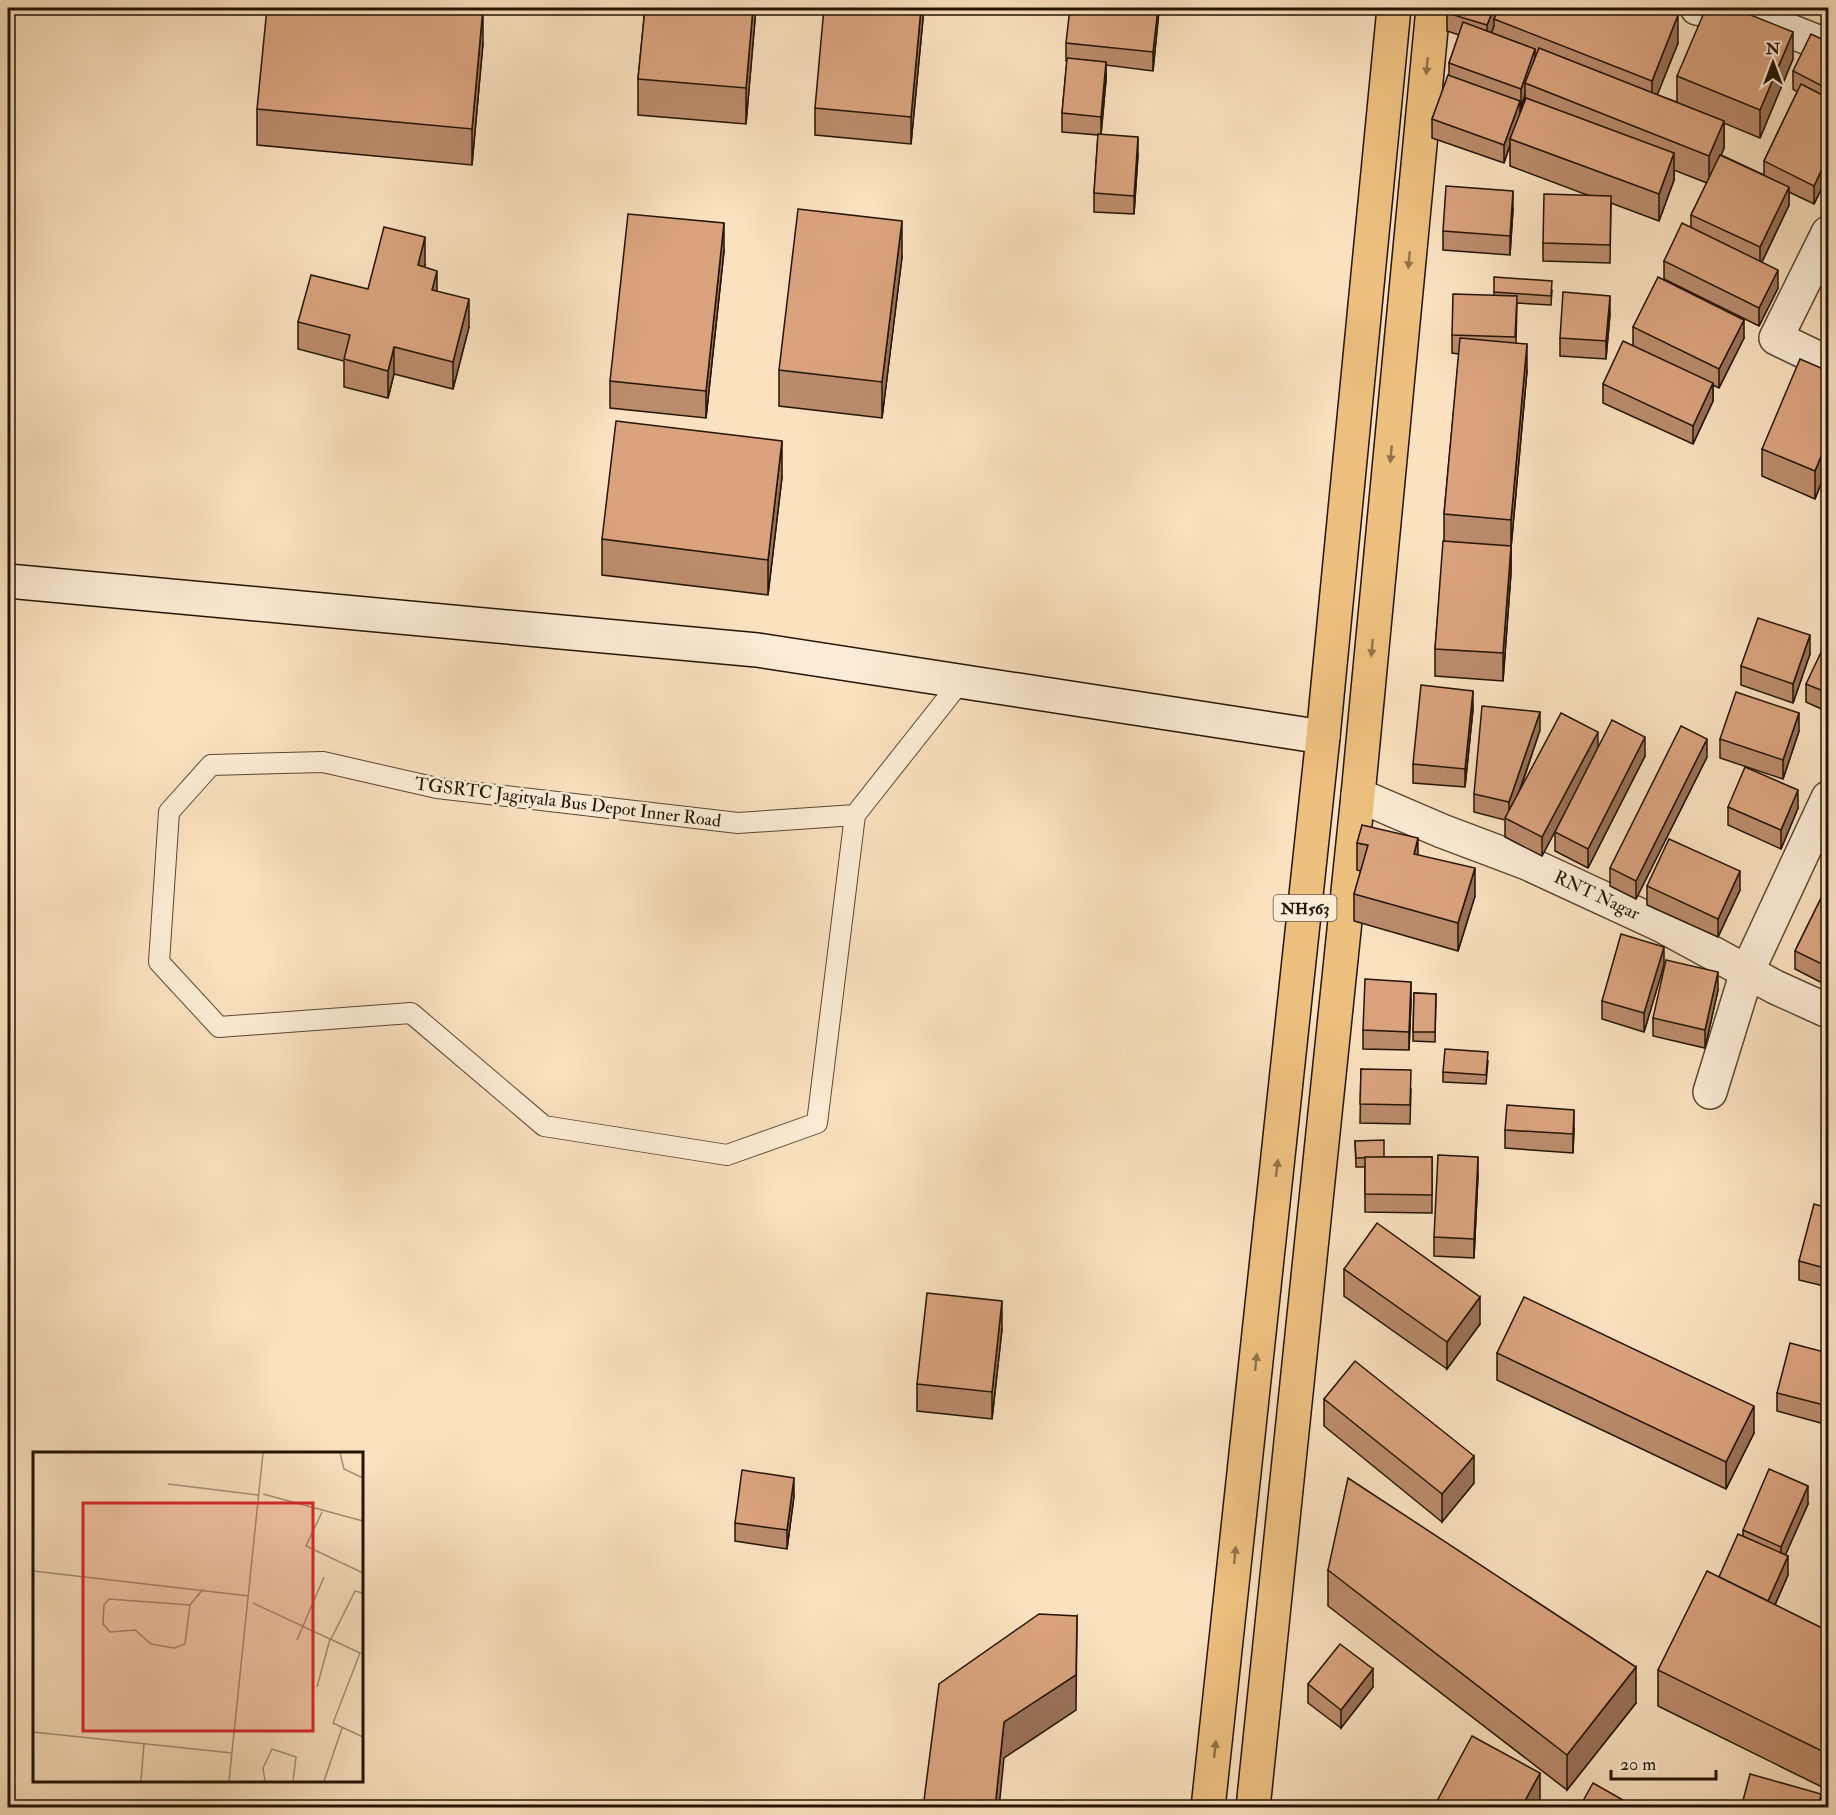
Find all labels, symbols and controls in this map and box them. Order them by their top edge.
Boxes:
north arrow [1743,33,1803,93]
text: N [1765,39,1781,59]
one-way arrow [1422,56,1432,75]
one-way arrow [1404,250,1414,269]
one-way arrow [1386,445,1396,464]
one-way arrow [1367,639,1377,658]
street label: TGSRTC Jagityala Bus Depot Inner Road [414,772,722,833]
street label: RNT Nagar [1550,866,1644,926]
road number: NH563 [1274,895,1336,921]
one-way arrow [1272,1158,1282,1177]
one-way arrow [1251,1352,1261,1371]
inset map [33,1452,363,1782]
one-way arrow [1230,1546,1240,1565]
one-way arrow [1210,1740,1219,1759]
scale bar [1611,1743,1716,1781]
text: 20 m [1620,1753,1656,1776]

